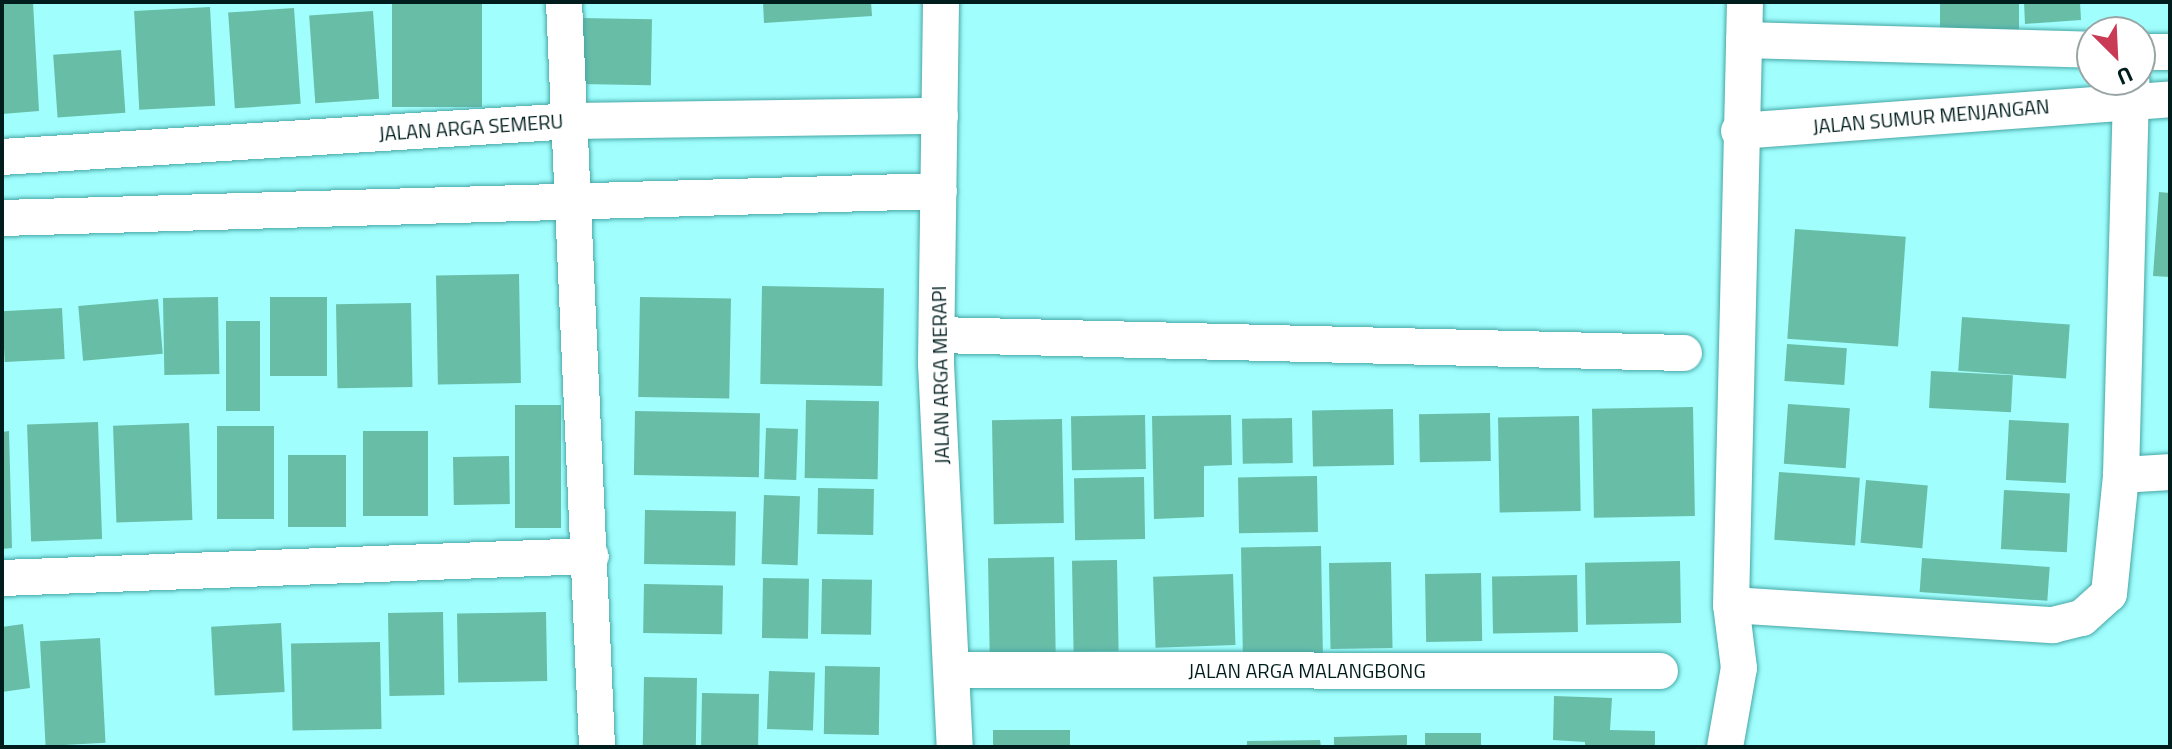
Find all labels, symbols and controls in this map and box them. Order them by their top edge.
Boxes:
north arrow [2076,16,2156,96]
text: U [2111,58,2138,95]
street label: JALAN SUMUR MENJANGAN [1812,94,2050,138]
street label: JALAN ARGA SEMERU [378,109,564,145]
street label: JALAN ARGA MERAPI [926,285,954,465]
street label: JALAN ARGA MALANGBONG [1188,658,1426,682]

